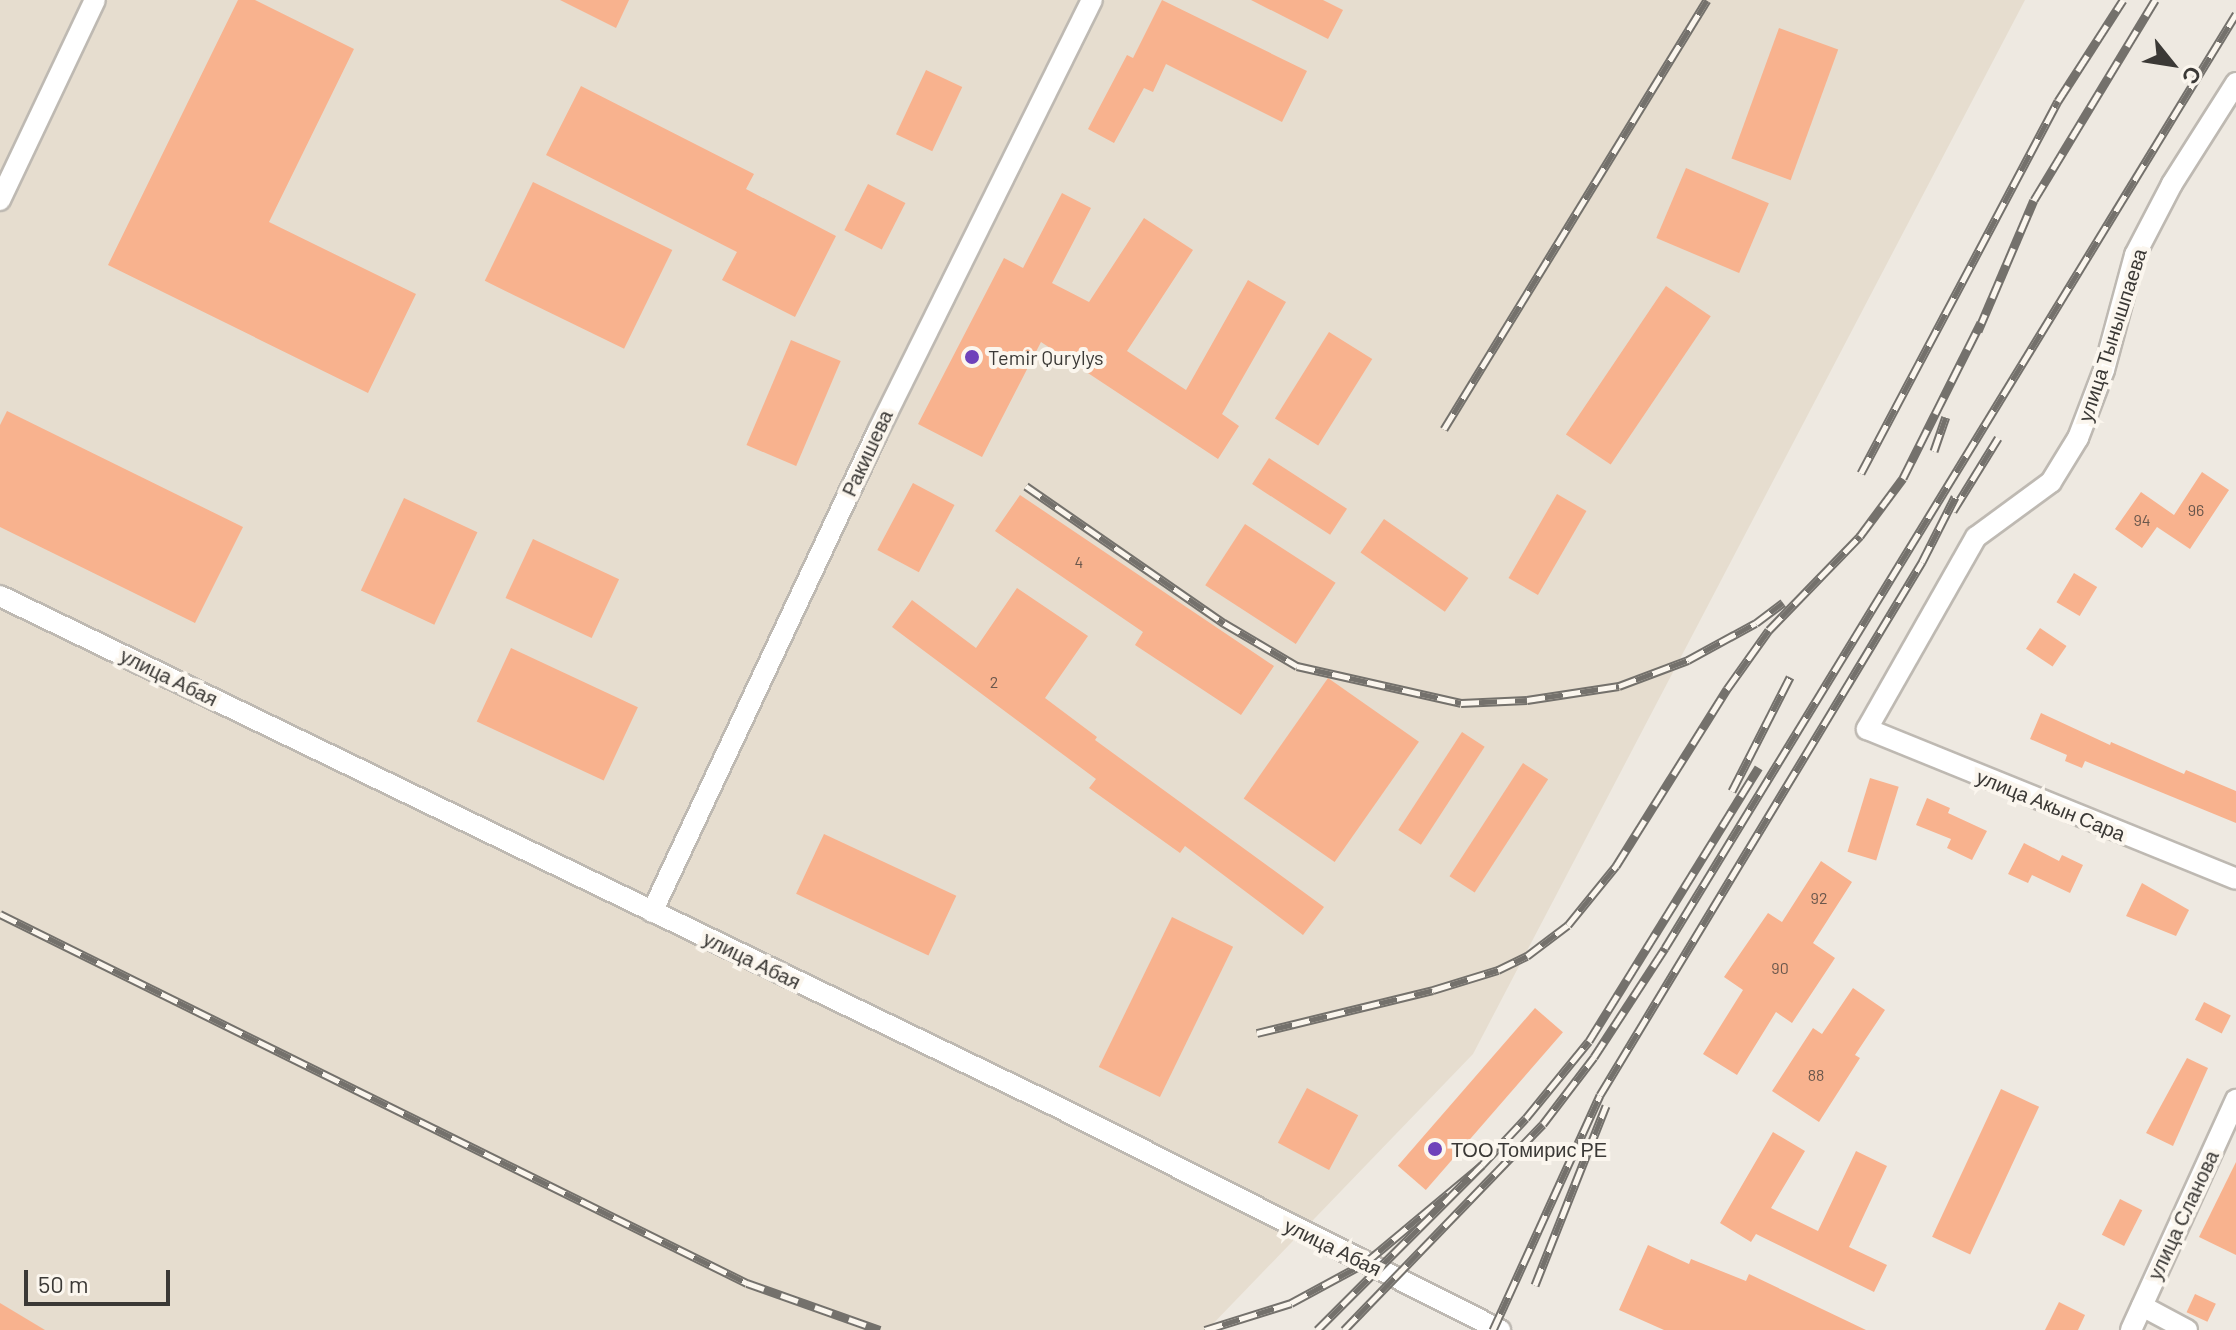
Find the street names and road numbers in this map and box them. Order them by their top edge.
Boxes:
street label: улица Тынышпаева [2073,245,2151,425]
street label: Ракишева [837,406,897,500]
street label: улица Абая [116,643,222,711]
street label: улица Акын Сара [1973,764,2129,846]
street label: улица Абая [699,926,805,994]
street label: улица Сланова [2143,1147,2223,1283]
street label: улица Абая [1280,1213,1386,1281]

